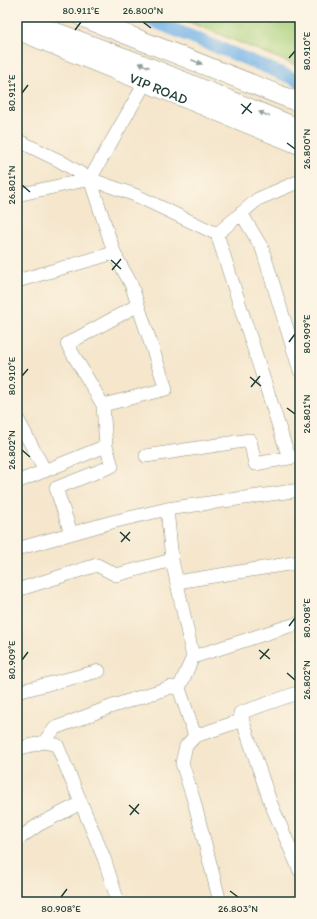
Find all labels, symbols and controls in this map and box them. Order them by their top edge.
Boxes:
text: 80.911°E [62,4,100,17]
text: 26.800°N [123,4,164,17]
text: 80.910°E [300,31,313,70]
one-way arrow [191,59,203,65]
one-way arrow [138,62,149,68]
street label: VIP ROAD [127,69,190,108]
text: 80.911°E [5,74,18,112]
one-way arrow [257,111,269,117]
text: 26.800°N [300,128,313,169]
text: 26.801°N [5,165,18,205]
text: 80.909°E [300,314,313,354]
text: 80.910°E [5,356,18,395]
text: 26.801°N [300,394,313,434]
text: 26.802°N [5,430,18,470]
text: 80.908°E [300,598,313,638]
text: 80.909°E [5,640,18,680]
text: 26.802°N [300,660,313,700]
text: 80.908°E [41,902,81,915]
text: 26.803°N [218,902,258,915]

